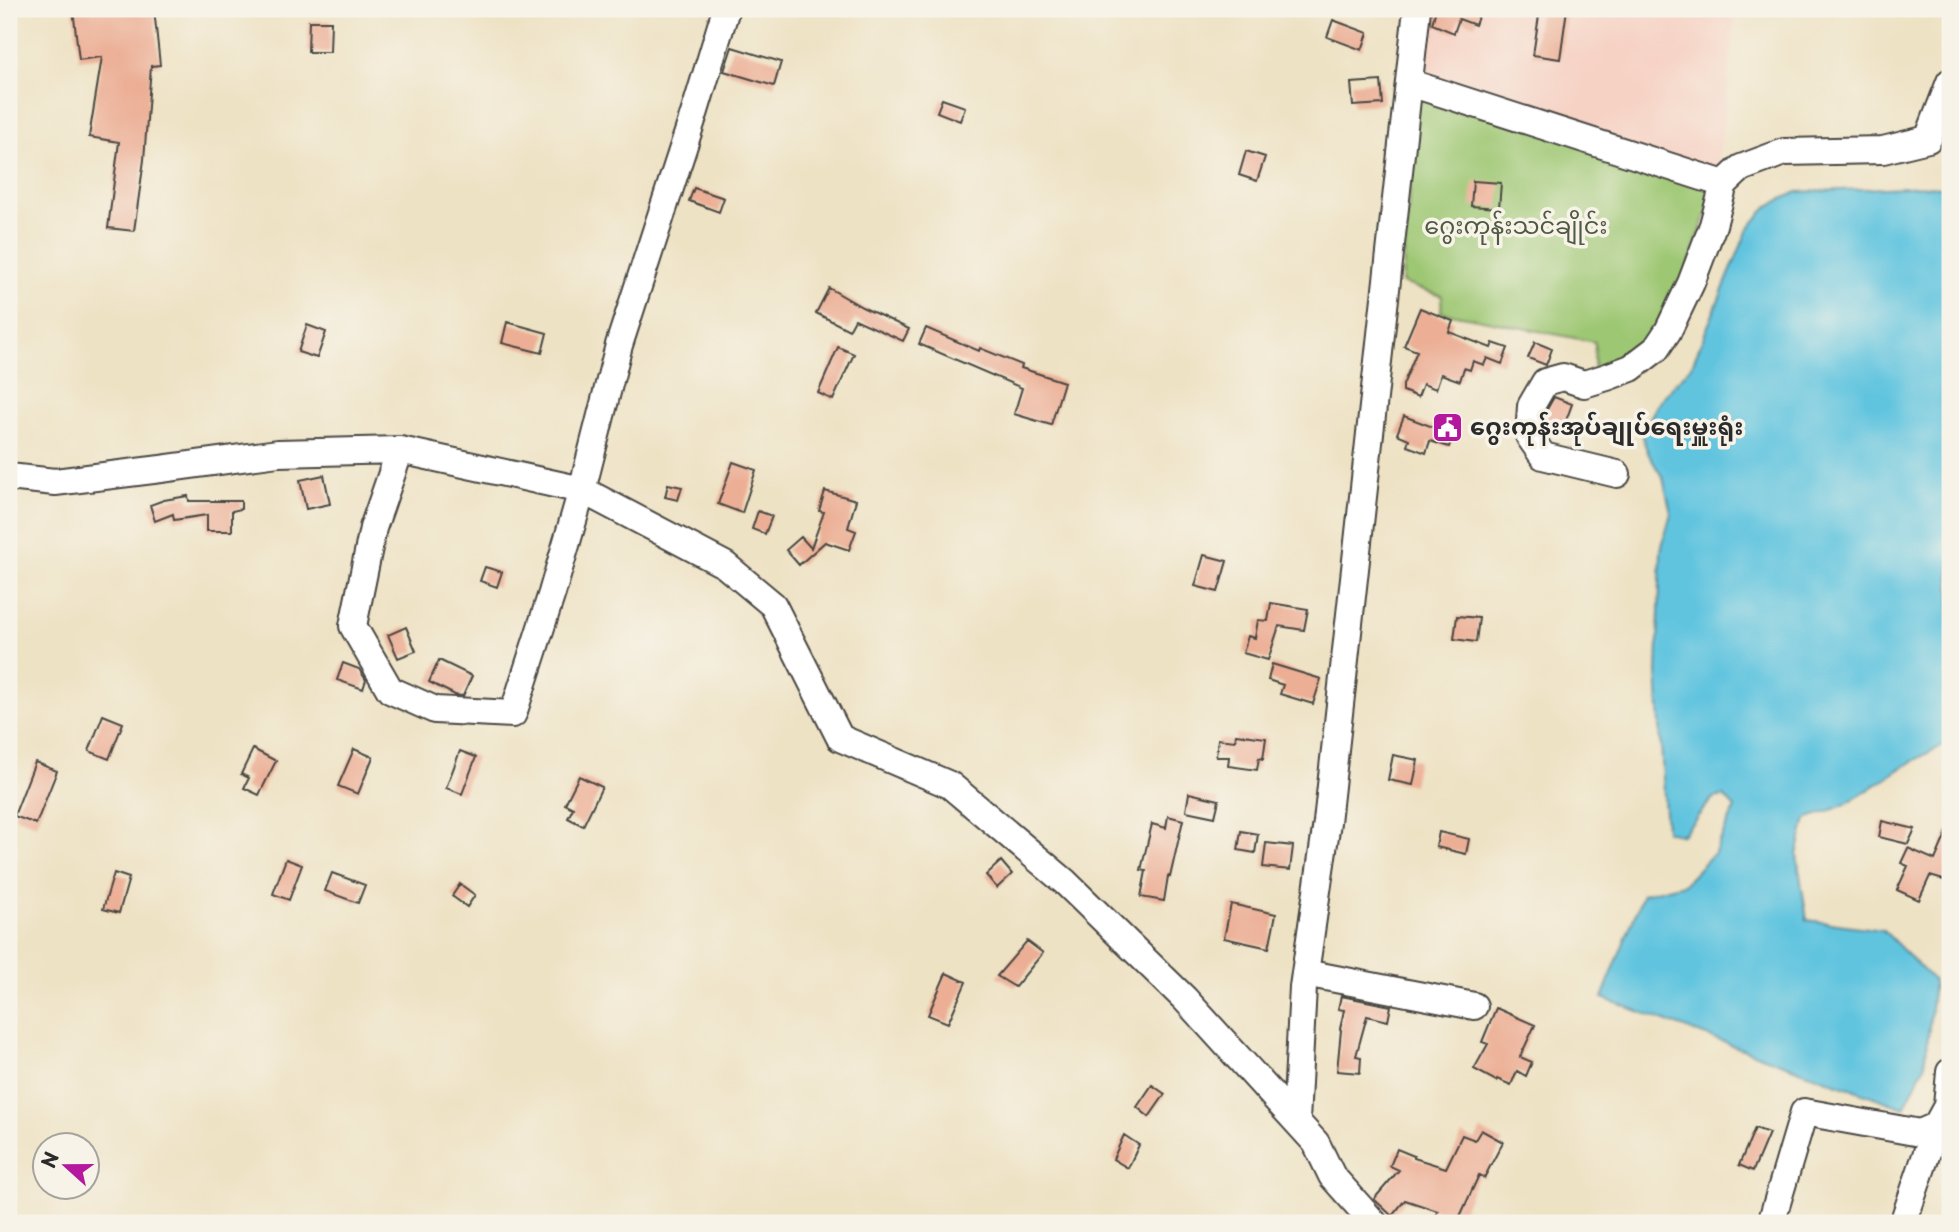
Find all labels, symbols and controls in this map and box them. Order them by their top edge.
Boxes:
park label: ဂွေးကုန်းသင်ချိုင်း [1424,206,1608,245]
place label: ဂွေးကုန်းအုပ်ချုပ်ရေးမှူးရုံး [1470,407,1743,447]
public building icon: ဂွေးကုန်းအုပ်ချုပ်ရေးမှူးရုံး [1430,410,1464,444]
north arrow [32,1130,102,1200]
text: N [33,1148,65,1172]

